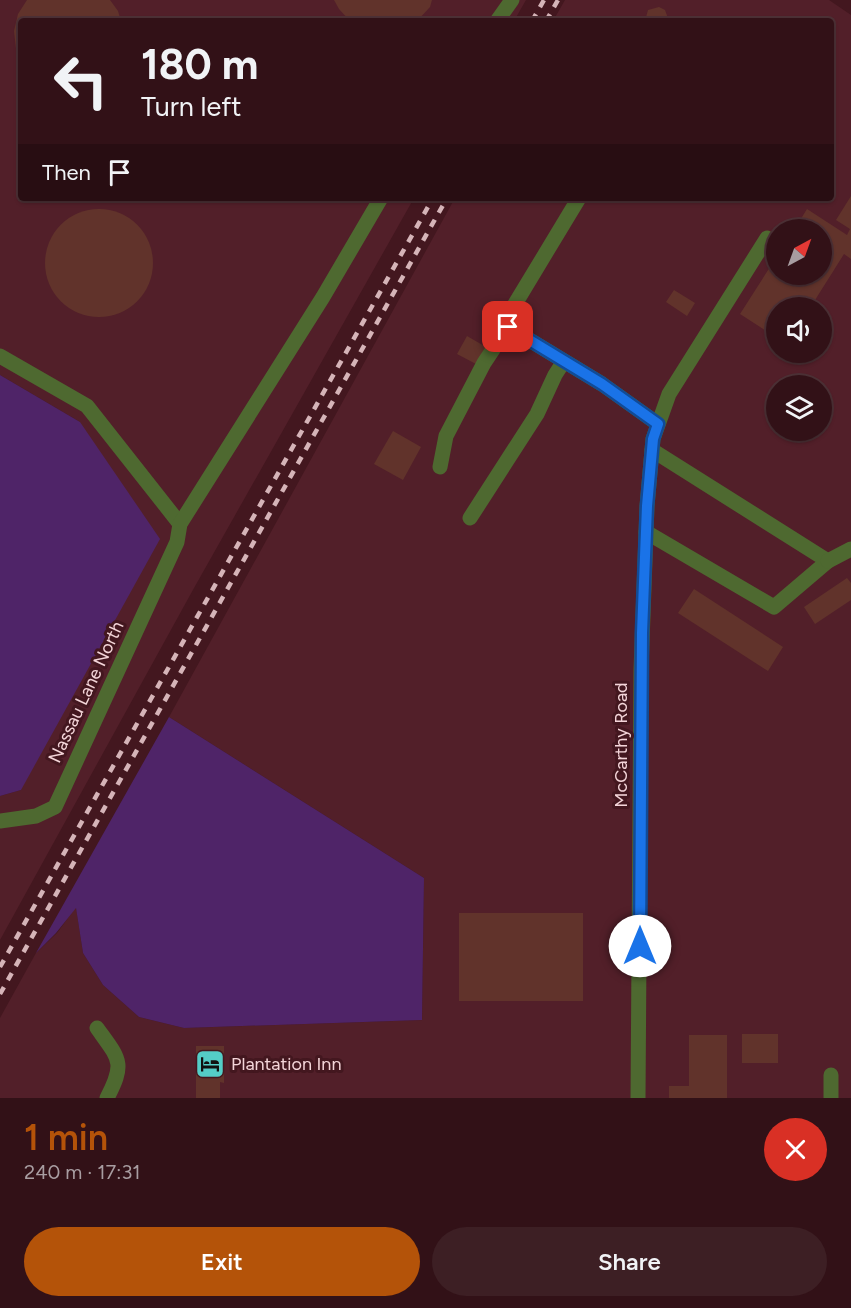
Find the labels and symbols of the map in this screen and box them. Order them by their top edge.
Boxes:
north arrow [766,219,832,285]
pin [482,301,533,352]
street label: Nassau Lane North [44,618,128,766]
street label: McCarthy Road [610,682,632,808]
position arrow [608,914,672,978]
hotel icon: Plantation Inn [194,1048,226,1080]
place label: Plantation Inn [231,1053,341,1075]

